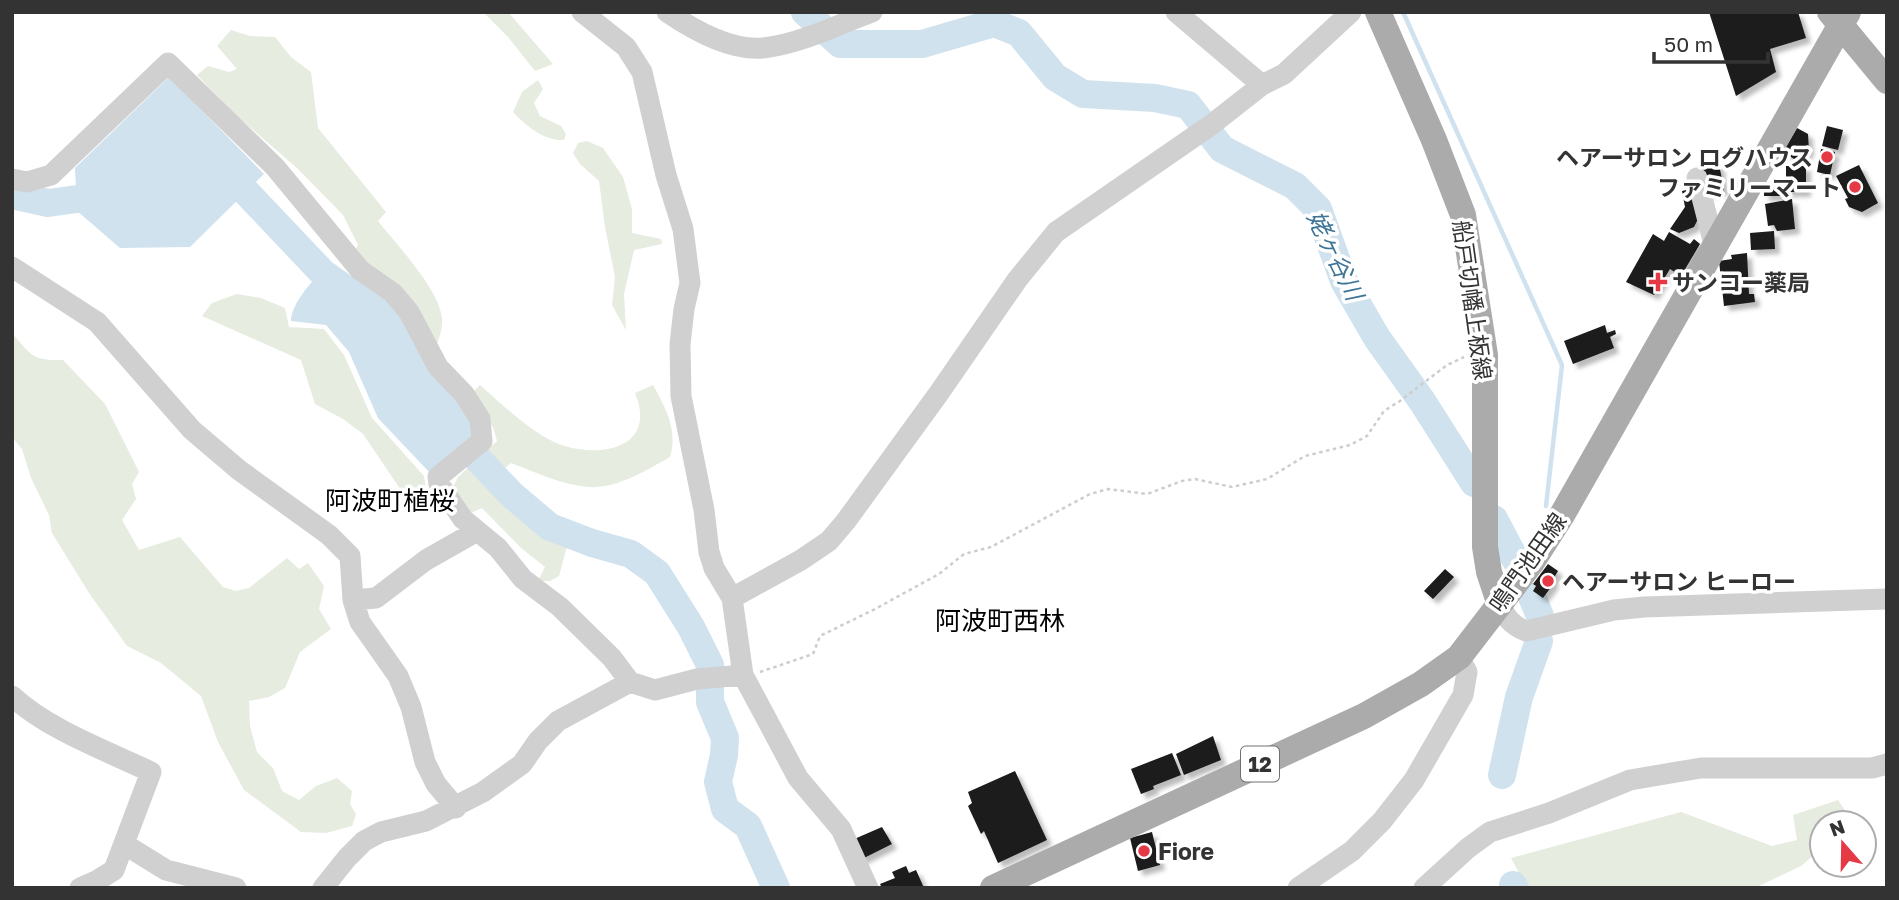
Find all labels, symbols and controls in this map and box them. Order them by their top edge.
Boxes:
scale bar [1654,21,1768,65]
text: 50 m [1664,31,1713,57]
place label: ヘアーサロン ログハウス [1556,143,1813,171]
marker: ヘアーサロン ログハウス [1819,149,1835,165]
place label: ファミリーマート [1657,173,1841,201]
marker: ファミリーマート [1847,179,1863,195]
water label: 姥ヶ谷川 [1302,206,1371,307]
street label: 船戸切幡上板線 [1448,218,1498,382]
place label: サンコー薬局 [1672,268,1810,296]
marker: サンコー薬局 [1650,274,1666,290]
district label: 阿波町植桜 [325,485,455,516]
street label: 鳴門池田線 [1483,507,1571,617]
place label: ヘアーサロン ヒーロー [1562,567,1796,595]
marker: ヘアーサロン ヒーロー [1540,573,1556,589]
district label: 阿波町西林 [935,605,1065,636]
road number: 12 [1241,746,1279,782]
north arrow [1808,809,1878,879]
text: N [1826,814,1848,841]
place label: Fiore [1158,837,1214,865]
marker: Fiore [1136,843,1152,859]

